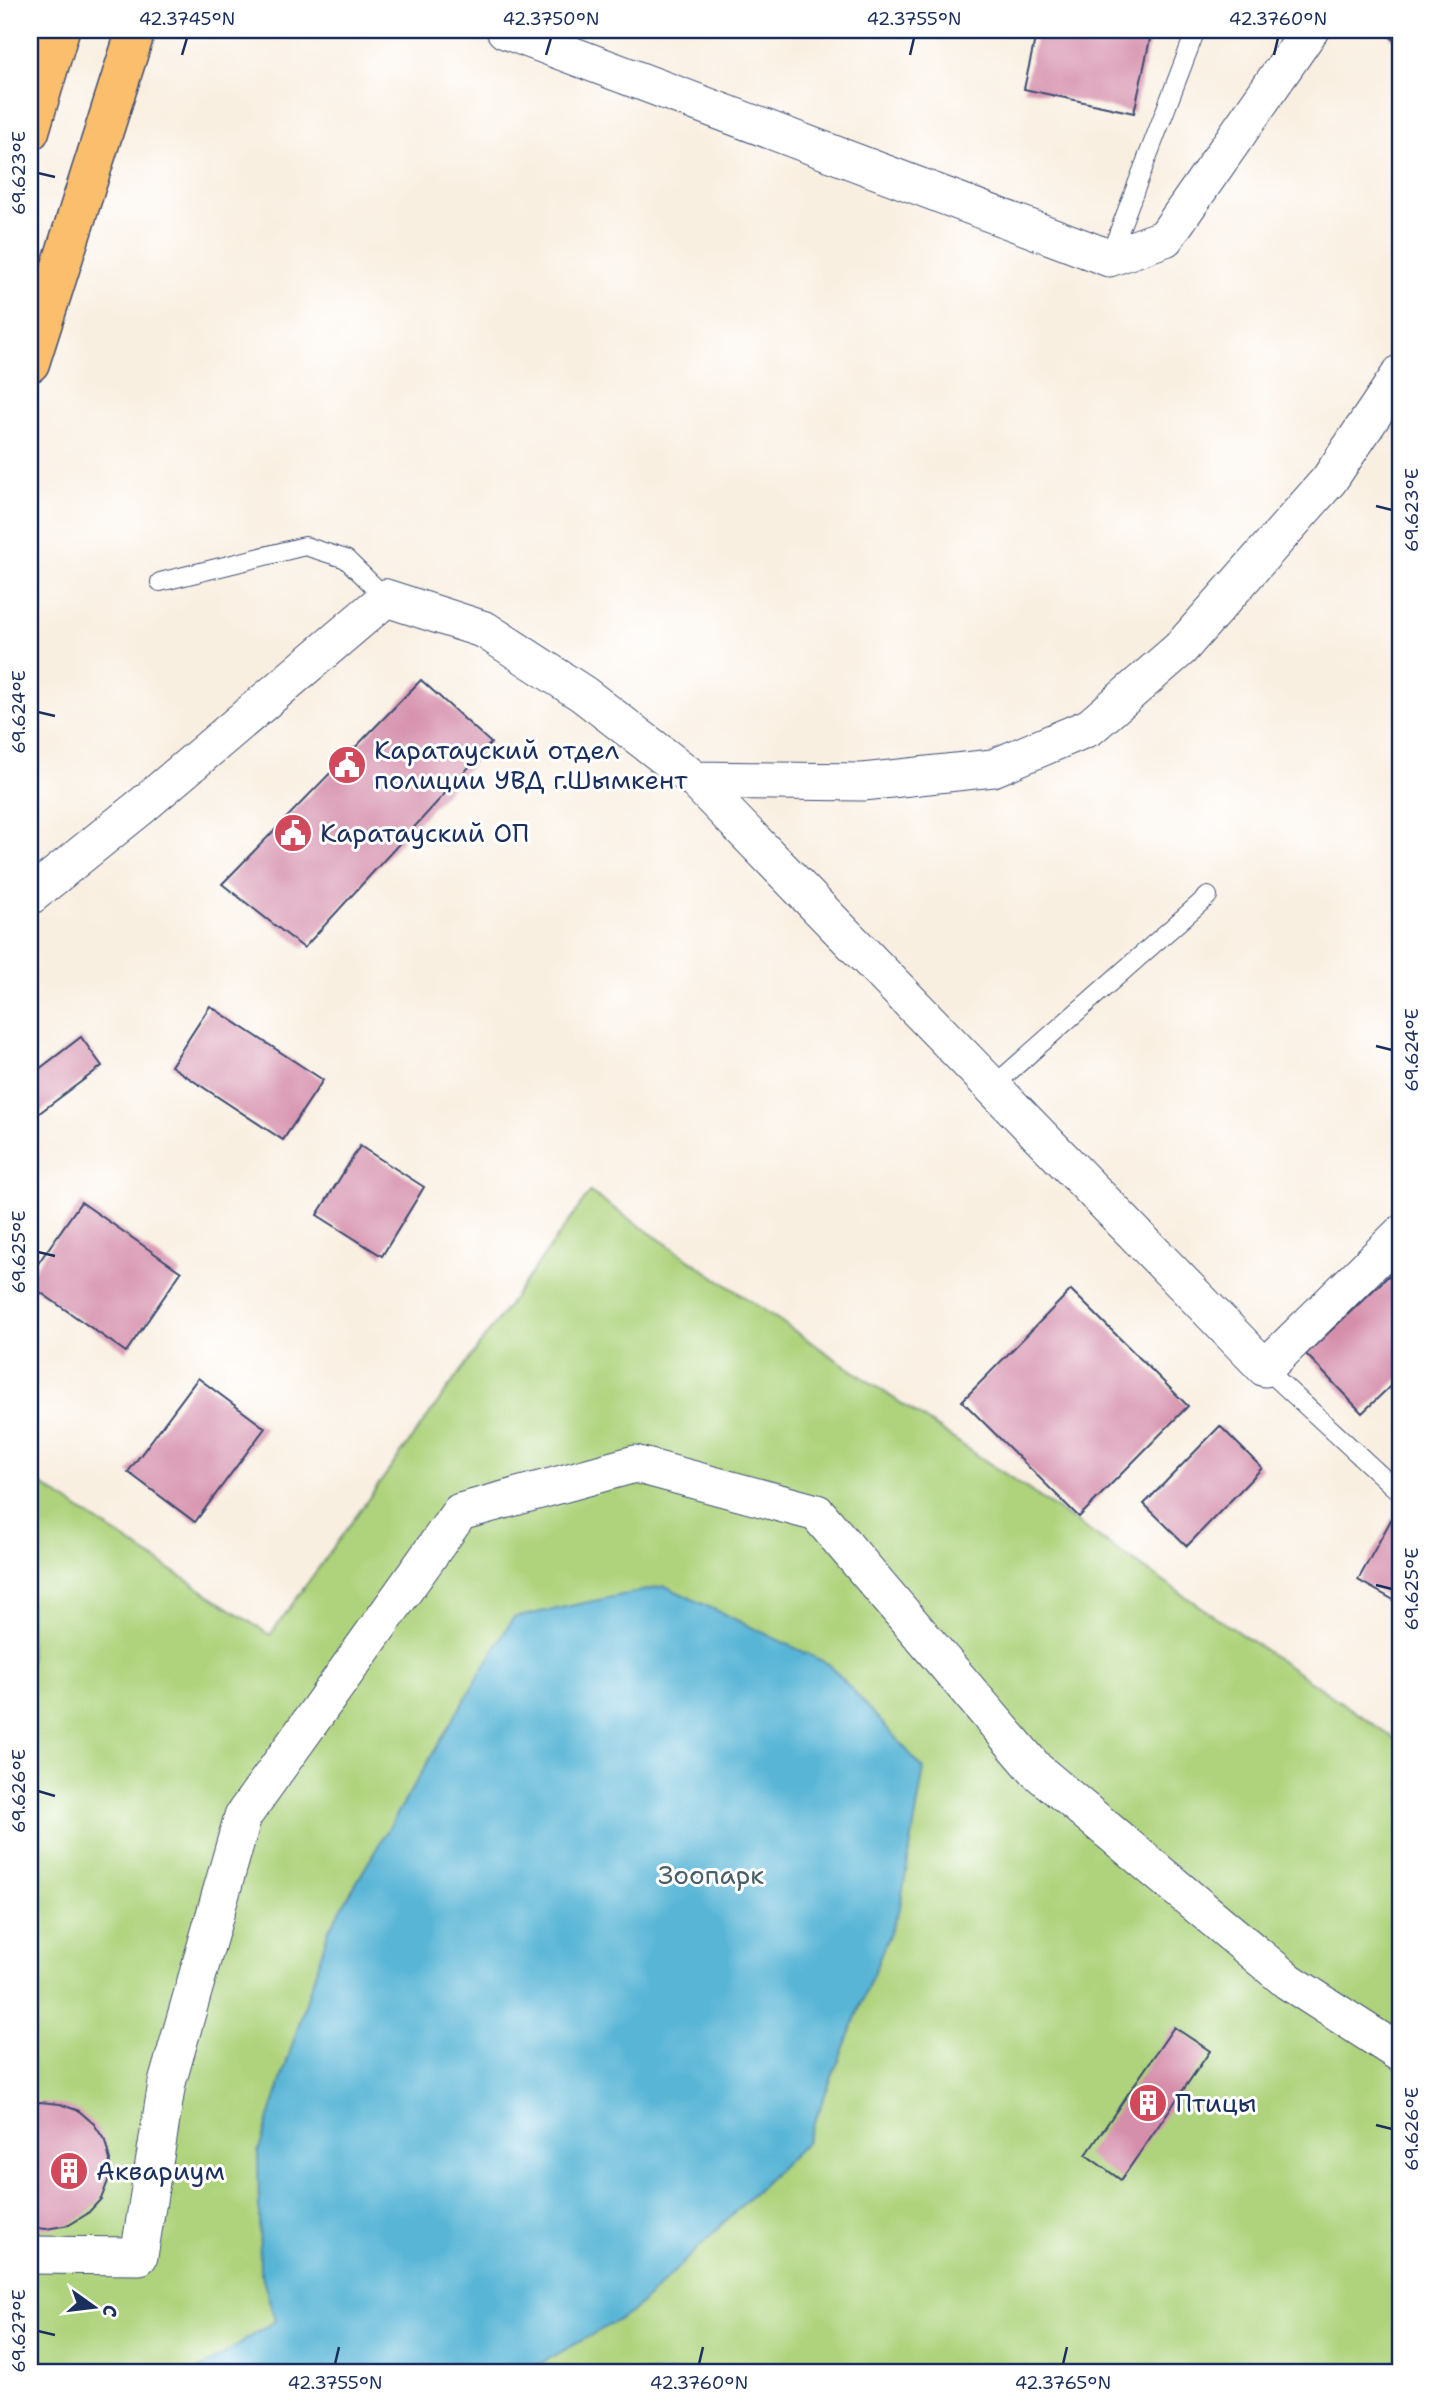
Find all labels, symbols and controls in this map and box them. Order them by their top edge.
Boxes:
text: 42.3745°N [139,7,235,31]
text: 42.3750°N [502,7,600,31]
text: 42.3755°N [866,7,962,31]
text: 42.3760°N [1229,7,1327,31]
text: 69.623°E [7,131,31,215]
text: 69.623°E [1400,468,1424,552]
text: 69.624°E [7,670,31,754]
place label: Каратауский отдел полиции УВД г.Шымкент [374,732,688,797]
public building icon: Каратауский отдел полиции УВД г.Шымкент [326,744,368,786]
public building icon: Каратауский ОП [272,812,314,854]
place label: Каратауский ОП [320,815,529,850]
text: 69.624°E [1400,1008,1424,1092]
text: 69.625°E [7,1211,31,1293]
text: 69.625°E [1400,1548,1424,1630]
text: 69.626°E [7,1749,31,1833]
park label: Зоопарк [658,1857,764,1892]
building icon: Птицы [1127,2082,1169,2124]
place label: Птицы [1175,2085,1257,2120]
text: 69.626°E [1400,2087,1424,2171]
building icon: Аквариум [48,2150,90,2192]
place label: Аквариум [96,2153,225,2188]
north arrow [60,2272,130,2342]
text: 69.627°E [7,2289,31,2373]
text: С [96,2302,124,2320]
text: 42.3755°N [287,2371,383,2395]
text: 42.3760°N [650,2371,748,2395]
text: 42.3765°N [1015,2371,1111,2395]

